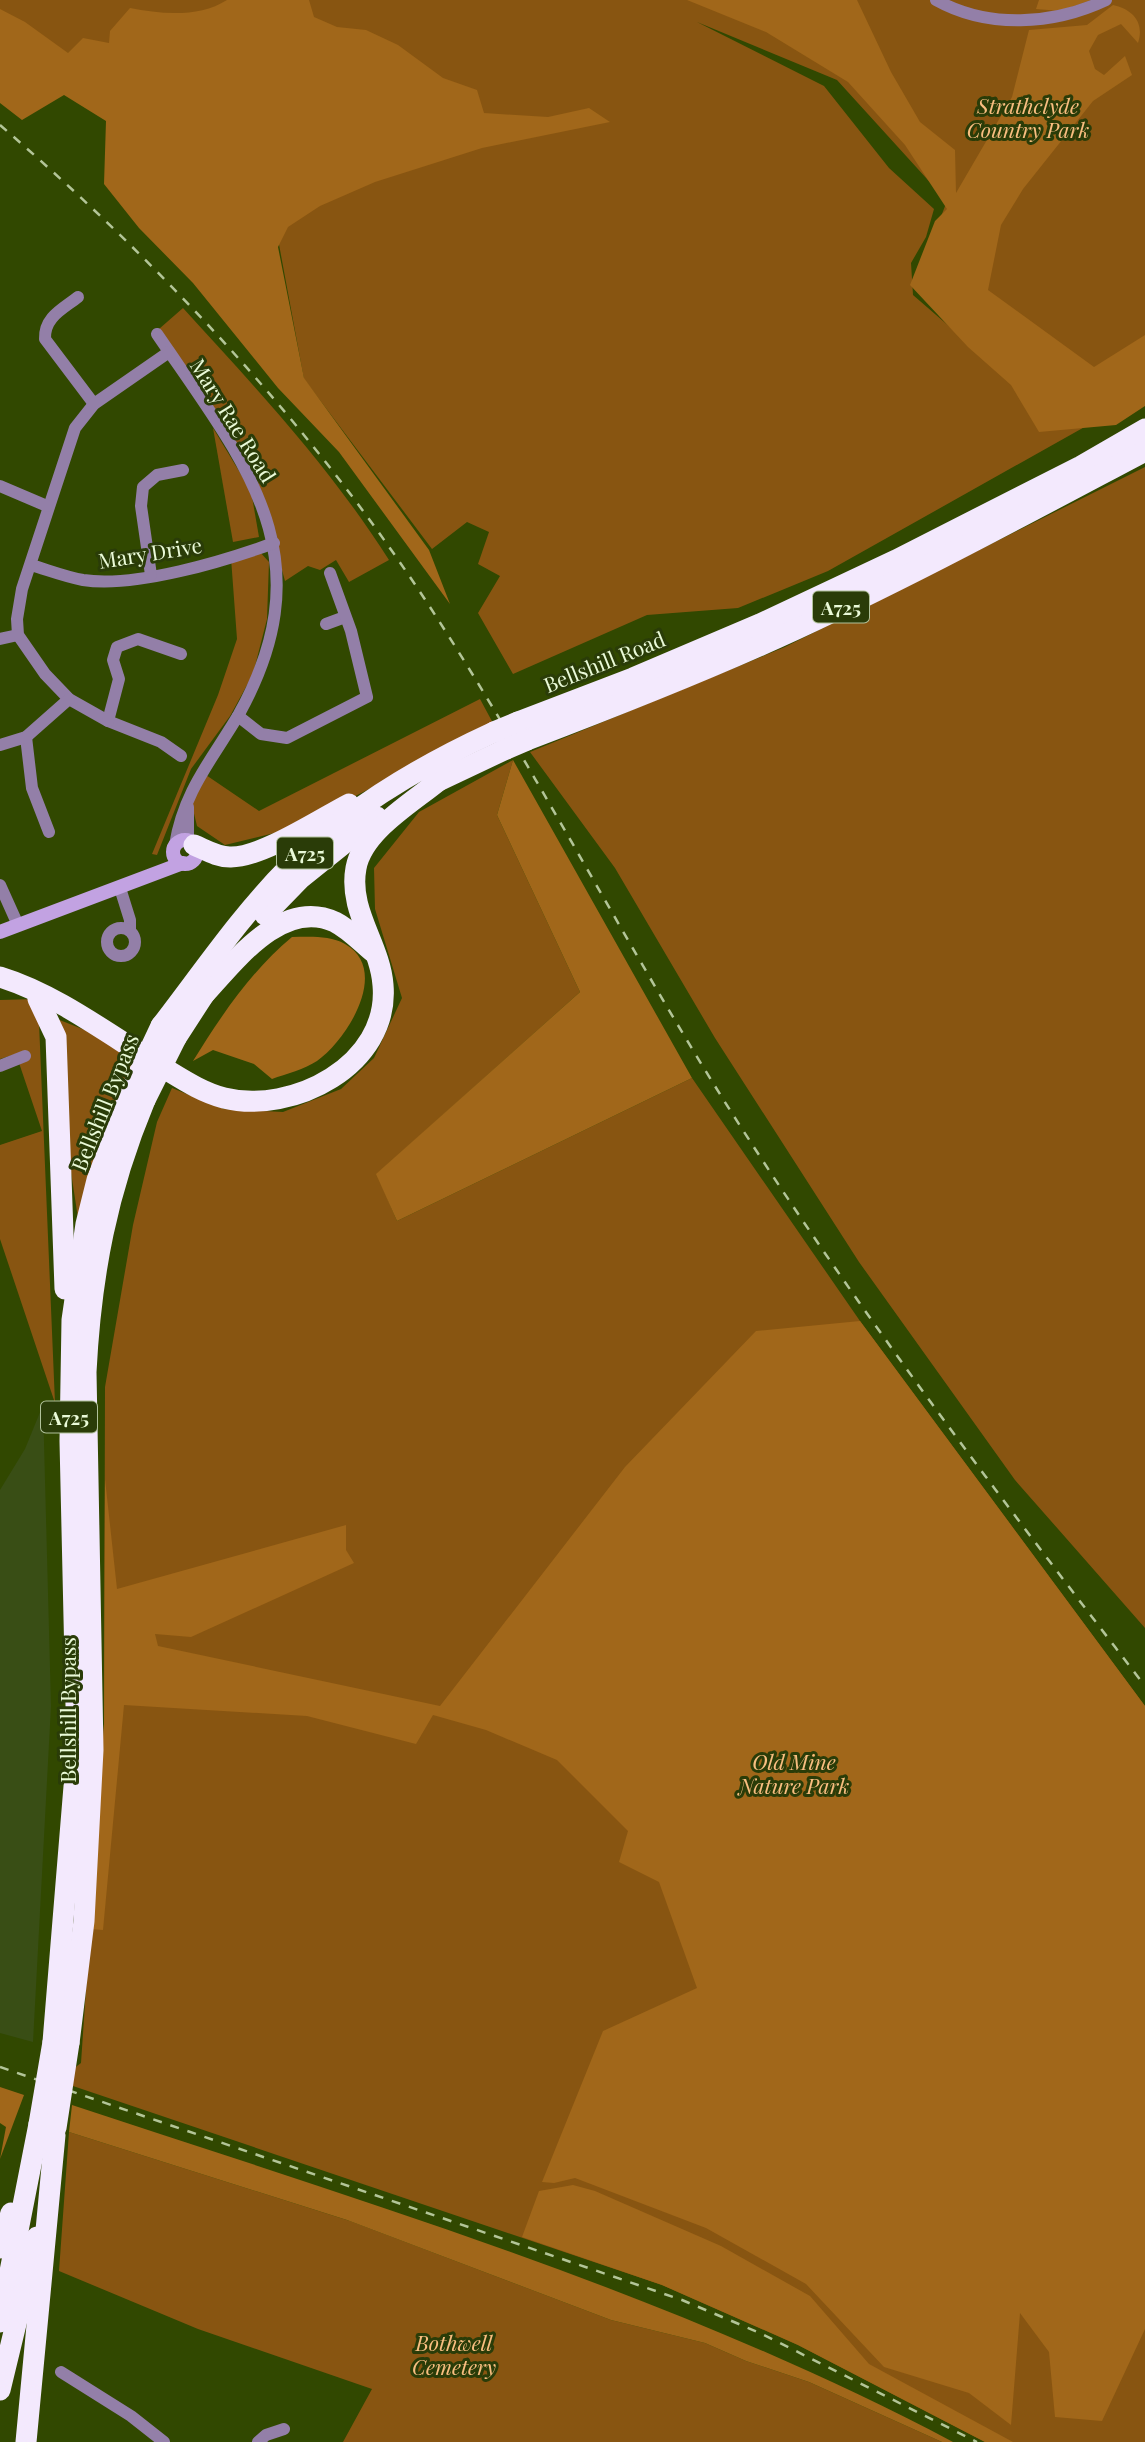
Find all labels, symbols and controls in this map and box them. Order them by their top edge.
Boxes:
park label: Strathclyde Country Park [967,91,1090,143]
street label: Mary Rae Road [185,353,283,487]
street label: Mary Drive [96,530,204,574]
road number: A725 [813,592,869,622]
street label: Bellshill Road [539,624,669,698]
road number: A725 [277,838,333,868]
street label: Bellshill Bypass [64,1029,144,1175]
road number: A725 [41,1401,97,1432]
street label: Bellshill Bypass [53,1637,81,1783]
park label: Old Mine Nature Park [737,1747,849,1799]
park label: Bothwell Cemetery [412,2328,496,2380]

